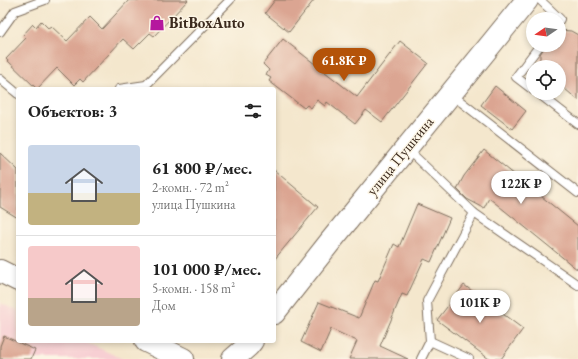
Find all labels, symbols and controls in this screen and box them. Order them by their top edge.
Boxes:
north arrow [526,12,566,52]
map controls [526,12,566,100]
place label: BitBoxAuto [169,13,245,32]
shop icon: BitBoxAuto [148,14,166,32]
pin: 61.8K ₽ [307,48,381,82]
text: 61.8K ₽ [322,52,366,69]
button: locate [526,60,566,100]
text: Объектов: 3 [28,100,118,122]
icon: filters [242,100,264,122]
street label: улица Пушкина [362,112,437,199]
text: 61 800 ₽/мес. [152,157,252,179]
icon: home [60,161,108,209]
pin: 122K ₽ [488,171,554,205]
text: 122K ₽ [500,175,542,192]
text: 2-комн. · 72 m² [152,179,229,196]
text: улица Пушкина [152,196,235,213]
text: 101 000 ₽/мес. [152,258,261,280]
icon: home [60,262,108,310]
text: 5-комн. · 158 m² [152,280,235,297]
pin: 101K ₽ [447,290,513,324]
text: 101K ₽ [459,294,501,311]
text: Дом [152,297,176,314]

